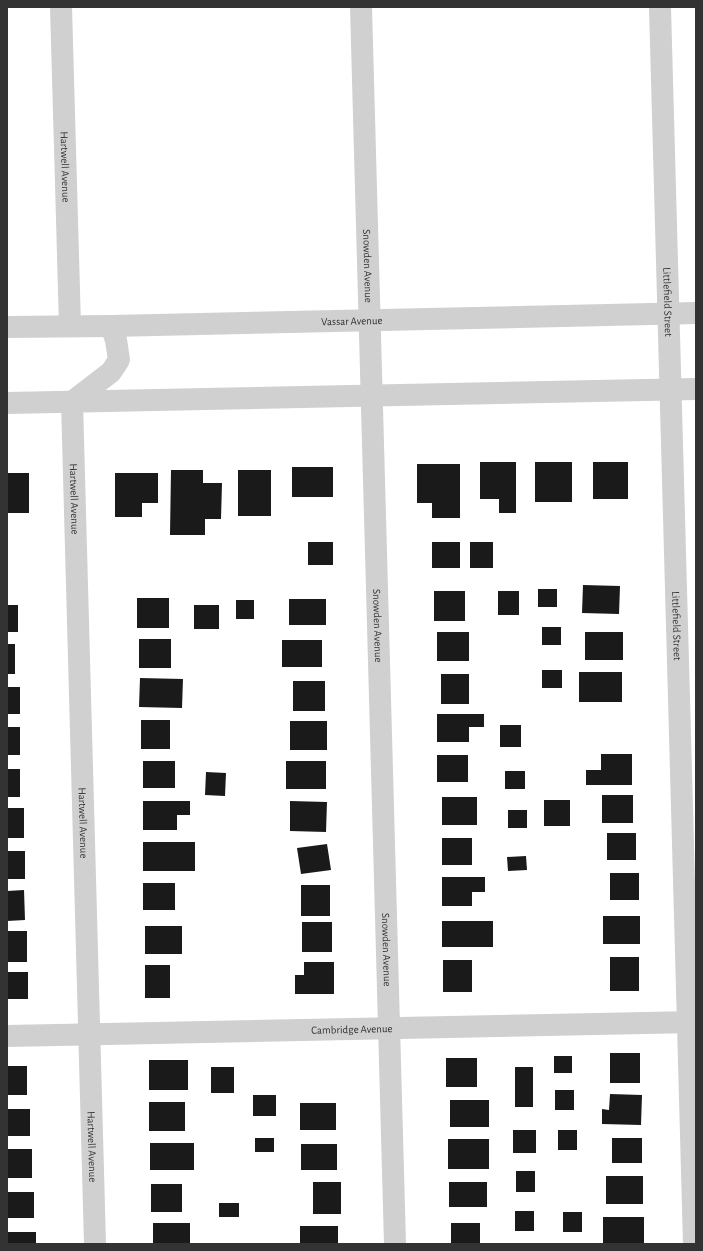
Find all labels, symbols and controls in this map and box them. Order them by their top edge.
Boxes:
street label: Hartwell Avenue [59,131,72,203]
street label: Snowden Avenue [361,229,374,303]
street label: Littlefield Street [661,267,674,337]
street label: Vassar Avenue [321,315,383,327]
street label: Hartwell Avenue [68,463,81,535]
street label: Snowden Avenue [371,589,384,663]
street label: Littlefield Street [670,591,683,661]
street label: Hartwell Avenue [77,787,89,859]
street label: Snowden Avenue [380,913,393,987]
street label: Cambridge Avenue [311,1023,393,1036]
street label: Hartwell Avenue [85,1111,98,1182]

